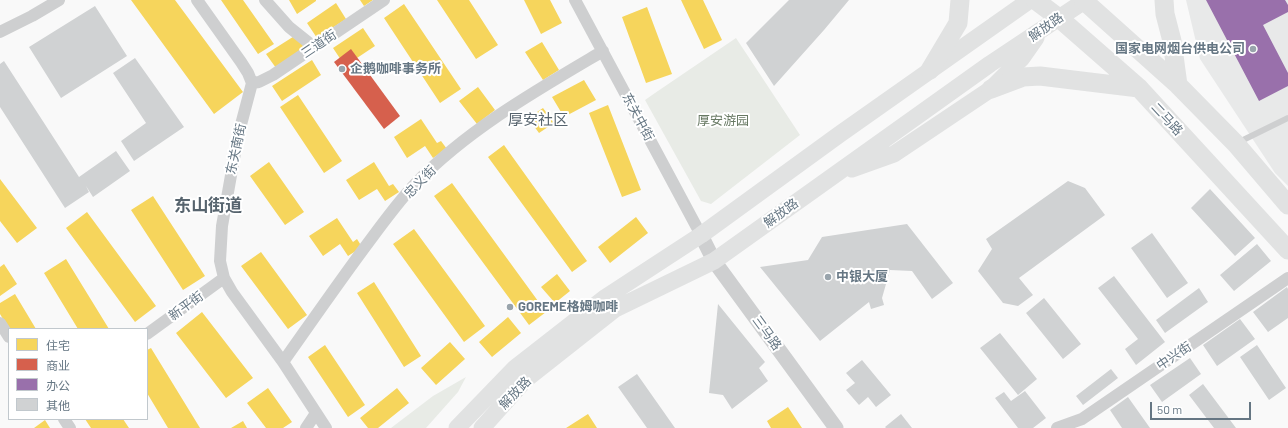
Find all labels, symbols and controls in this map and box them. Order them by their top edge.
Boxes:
street label: 解放路 [1026,9,1066,45]
street label: 三道街 [298,27,340,61]
place label: 国家电网烟台供电公司 [1115,41,1245,57]
marker: 国家电网烟台供电公司 [1248,44,1258,54]
place label: 企鹅咖啡事务所 [350,61,441,77]
marker: 企鹅咖啡事务所 [337,64,347,74]
street label: 东关中街 [619,90,657,144]
street label: 二马路 [1148,99,1186,139]
district label: 厚安社区 [508,111,568,129]
park label: 厚安游园 [697,113,749,129]
street label: 东关南街 [223,122,249,176]
street label: 忠义街 [401,163,439,201]
district label: 东山街道 [174,195,242,215]
street label: 解放路 [761,195,801,231]
place label: 中银大厦 [836,269,888,285]
marker: 中银大厦 [823,272,833,282]
street label: 新平街 [166,288,206,324]
place label: GOREME格姆咖啡 [518,299,618,315]
marker: GOREME格姆咖啡 [505,302,515,312]
street label: 三马路 [749,313,785,353]
legend [8,328,148,420]
text: 住宅 [46,338,70,352]
street label: 中兴街 [1153,339,1195,373]
text: 商业 [46,358,70,372]
street label: 解放路 [496,374,534,412]
text: 办公 [46,378,70,392]
scale bar [1152,394,1253,420]
text: 其他 [46,398,70,412]
text: 50 m [1157,402,1182,416]

